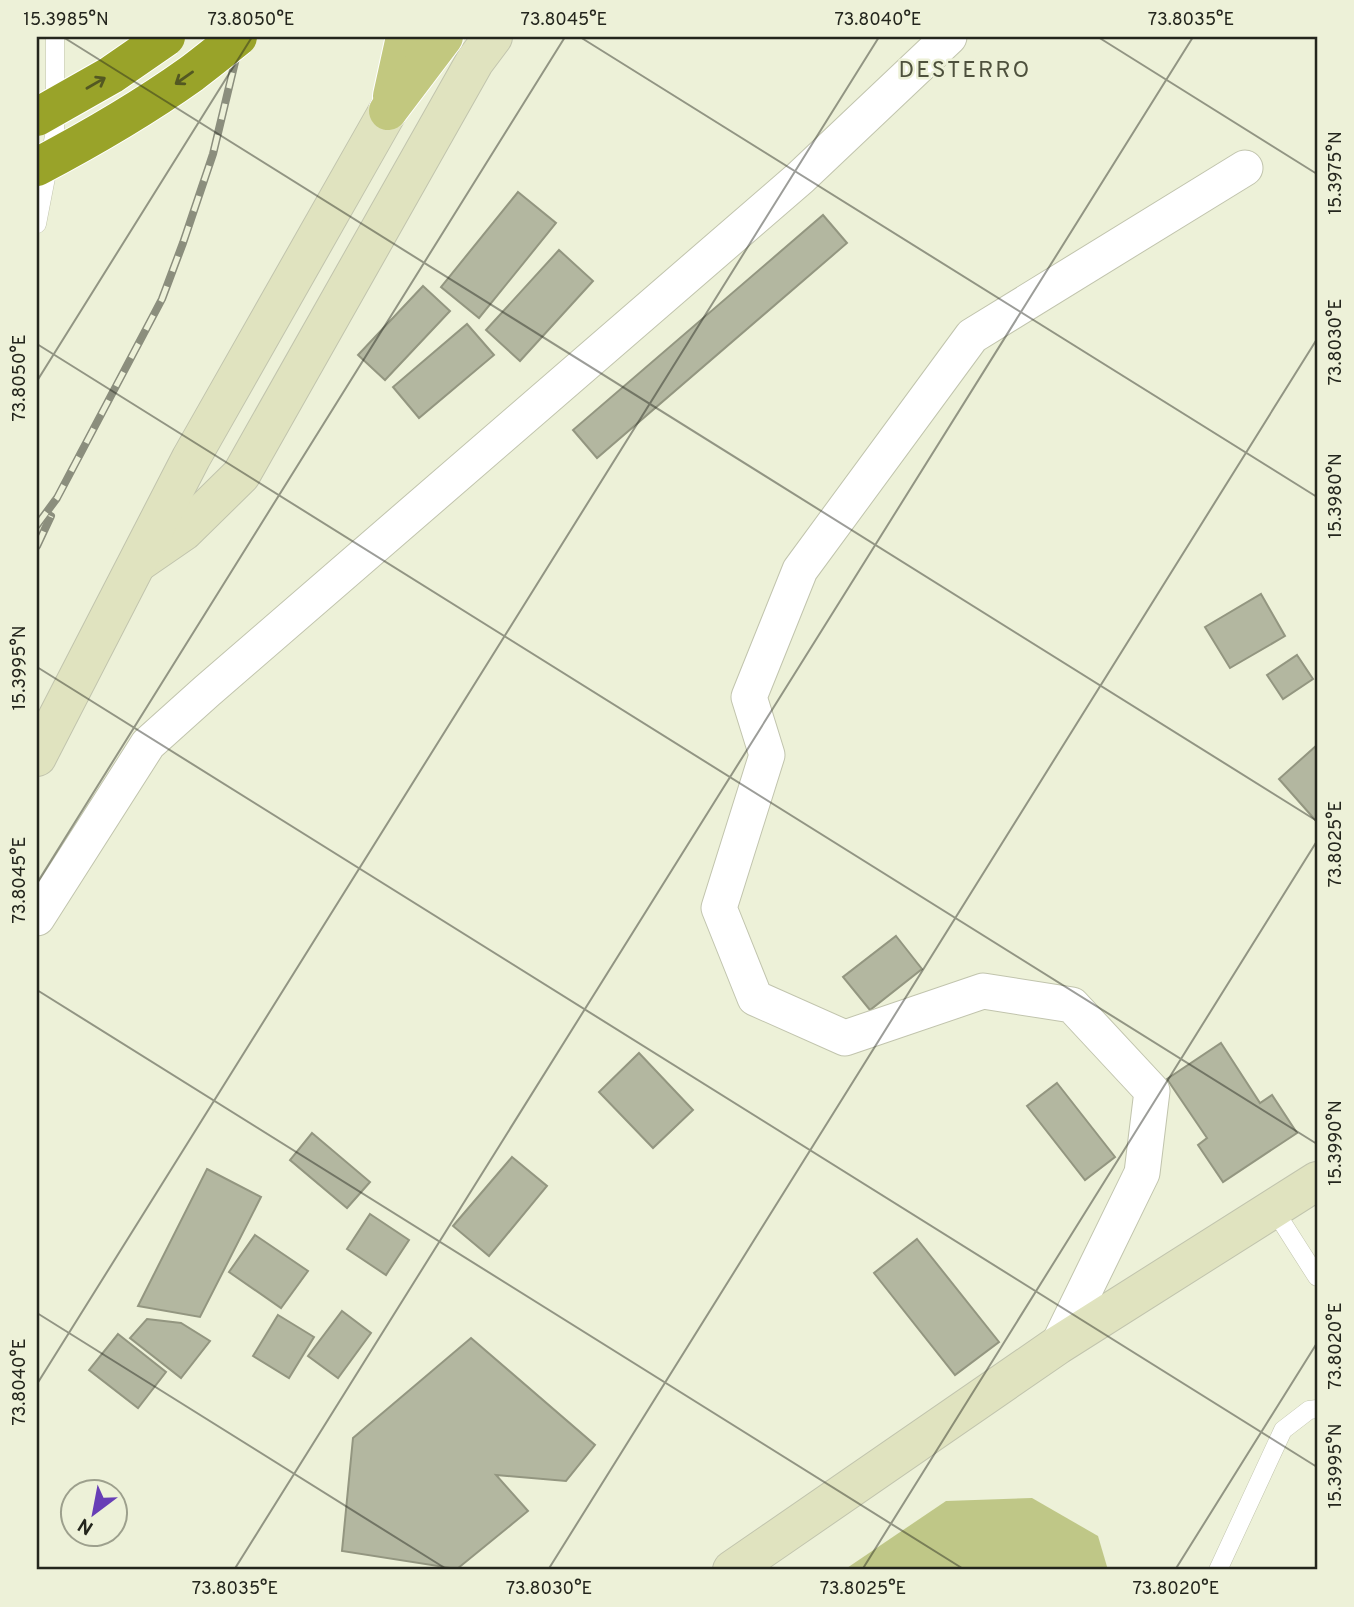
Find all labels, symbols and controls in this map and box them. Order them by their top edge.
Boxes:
text: 15.3985°N [23,9,109,32]
text: 73.8050°E [207,9,295,32]
text: 73.8045°E [521,9,607,32]
text: 73.8040°E [834,9,922,32]
text: 73.8035°E [1148,9,1234,32]
district label: DESTERRO [899,57,1031,86]
one-way arrow [175,71,195,85]
one-way arrow [86,76,106,90]
text: 15.3975°N [1325,131,1348,215]
text: 73.8030°E [1325,299,1348,385]
text: 73.8050°E [9,334,32,422]
text: 15.3980°N [1325,453,1348,539]
text: 15.3995°N [9,625,32,711]
text: 73.8025°E [1325,801,1348,887]
text: 73.8045°E [9,837,32,923]
text: 15.3990°N [1325,1100,1348,1186]
text: 73.8020°E [1325,1302,1348,1390]
text: 73.8040°E [9,1338,32,1426]
text: 15.3995°N [1325,1423,1348,1509]
north arrow [60,1478,130,1548]
text: N [74,1512,98,1540]
text: 73.8035°E [192,1578,278,1601]
text: 73.8030°E [506,1578,592,1601]
text: 73.8025°E [820,1578,906,1601]
text: 73.8020°E [1132,1578,1220,1601]

